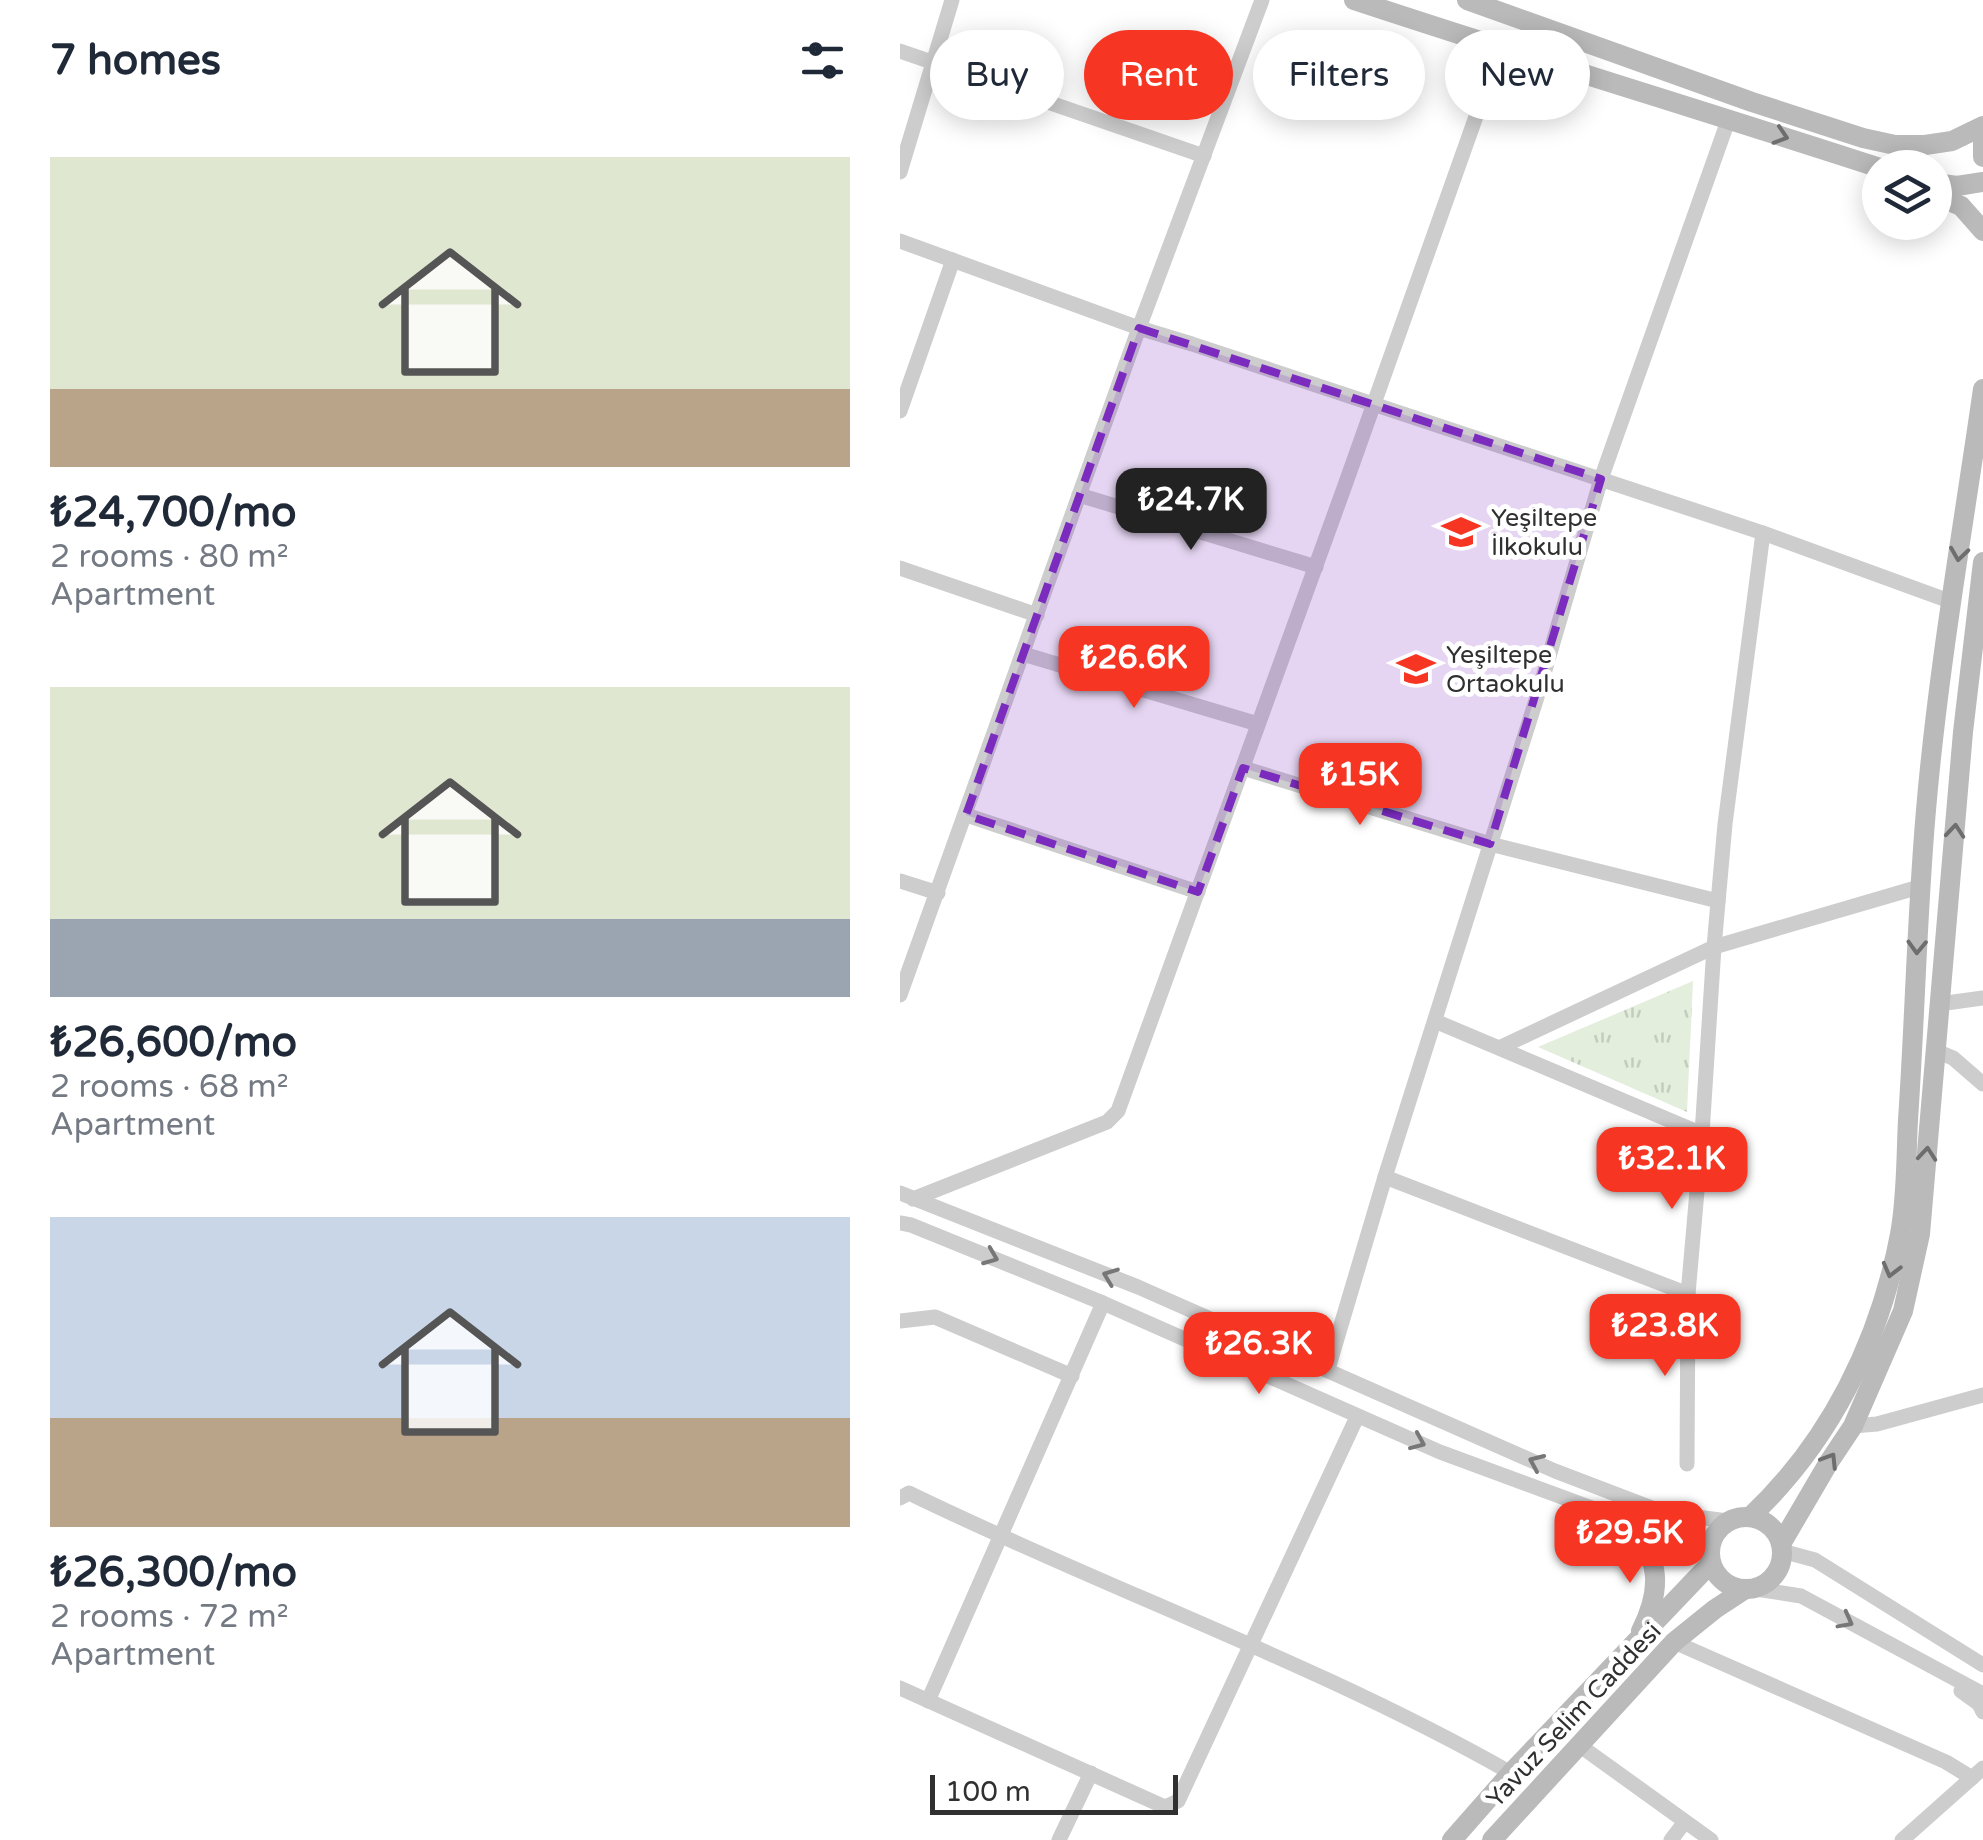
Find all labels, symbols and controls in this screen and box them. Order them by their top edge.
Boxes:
chip: Buy [930,30,1064,120]
chip: Rent [1084,30,1233,120]
chip: Filters [1253,30,1425,120]
chip: New [1445,30,1590,120]
icon: filters [795,33,850,88]
text: 7 homes [50,35,221,86]
one-way arrow [1771,124,1788,144]
map controls [1862,150,1952,240]
button: layers [1862,150,1952,240]
icon: home [360,222,540,402]
pin: ₺24.7K [1110,468,1272,553]
text: ₺24.7K [1138,481,1244,519]
text: ₺24,700/mo [50,487,297,538]
place label: Yeşiltepe İlkokulu [1491,503,1597,562]
school or university icon: Yeşiltepe İlkokulu [1440,511,1482,553]
text: 2 rooms · 80 m² [50,538,289,576]
one-way arrow [1950,546,1971,563]
text: Apartment [50,576,215,614]
pin: ₺26.6K [1053,626,1215,711]
text: ₺26.6K [1081,639,1187,677]
place label: Yeşiltepe Ortaokulu [1446,640,1565,699]
school or university icon: Yeşiltepe Ortaokulu [1395,648,1437,690]
pin: ₺15K [1301,743,1419,828]
icon: home [360,752,540,932]
text: ₺15K [1321,756,1399,794]
one-way arrow [1943,822,1965,838]
one-way arrow [1907,939,1928,955]
text: ₺26,600/mo [50,1017,297,1068]
text: 2 rooms · 68 m² [50,1068,289,1106]
text: Apartment [50,1106,215,1144]
pin: ₺32.1K [1591,1127,1753,1212]
text: ₺32.1K [1619,1140,1725,1178]
one-way arrow [1916,1146,1938,1162]
one-way arrow [981,1246,999,1266]
one-way arrow [1881,1261,1902,1278]
one-way arrow [1102,1268,1120,1288]
icon: home [360,1282,540,1462]
pin: ₺23.8K [1584,1294,1746,1379]
text: ₺23.8K [1612,1307,1718,1345]
pin: ₺26.3K [1178,1312,1340,1397]
text: ₺26.3K [1206,1325,1312,1363]
one-way arrow [1408,1431,1425,1451]
one-way arrow [1818,1453,1837,1471]
one-way arrow [1528,1454,1546,1474]
pin: ₺29.5K [1549,1501,1711,1586]
text: ₺29.5K [1577,1514,1683,1552]
text: ₺26,300/mo [50,1547,297,1598]
text: 2 rooms · 72 m² [50,1598,289,1636]
one-way arrow [1836,1609,1854,1629]
street label: Yavuz Selim Caddesi [1481,1616,1667,1814]
text: Apartment [50,1636,215,1674]
scale bar [930,1770,1178,1814]
text: 100 m [945,1775,1031,1809]

